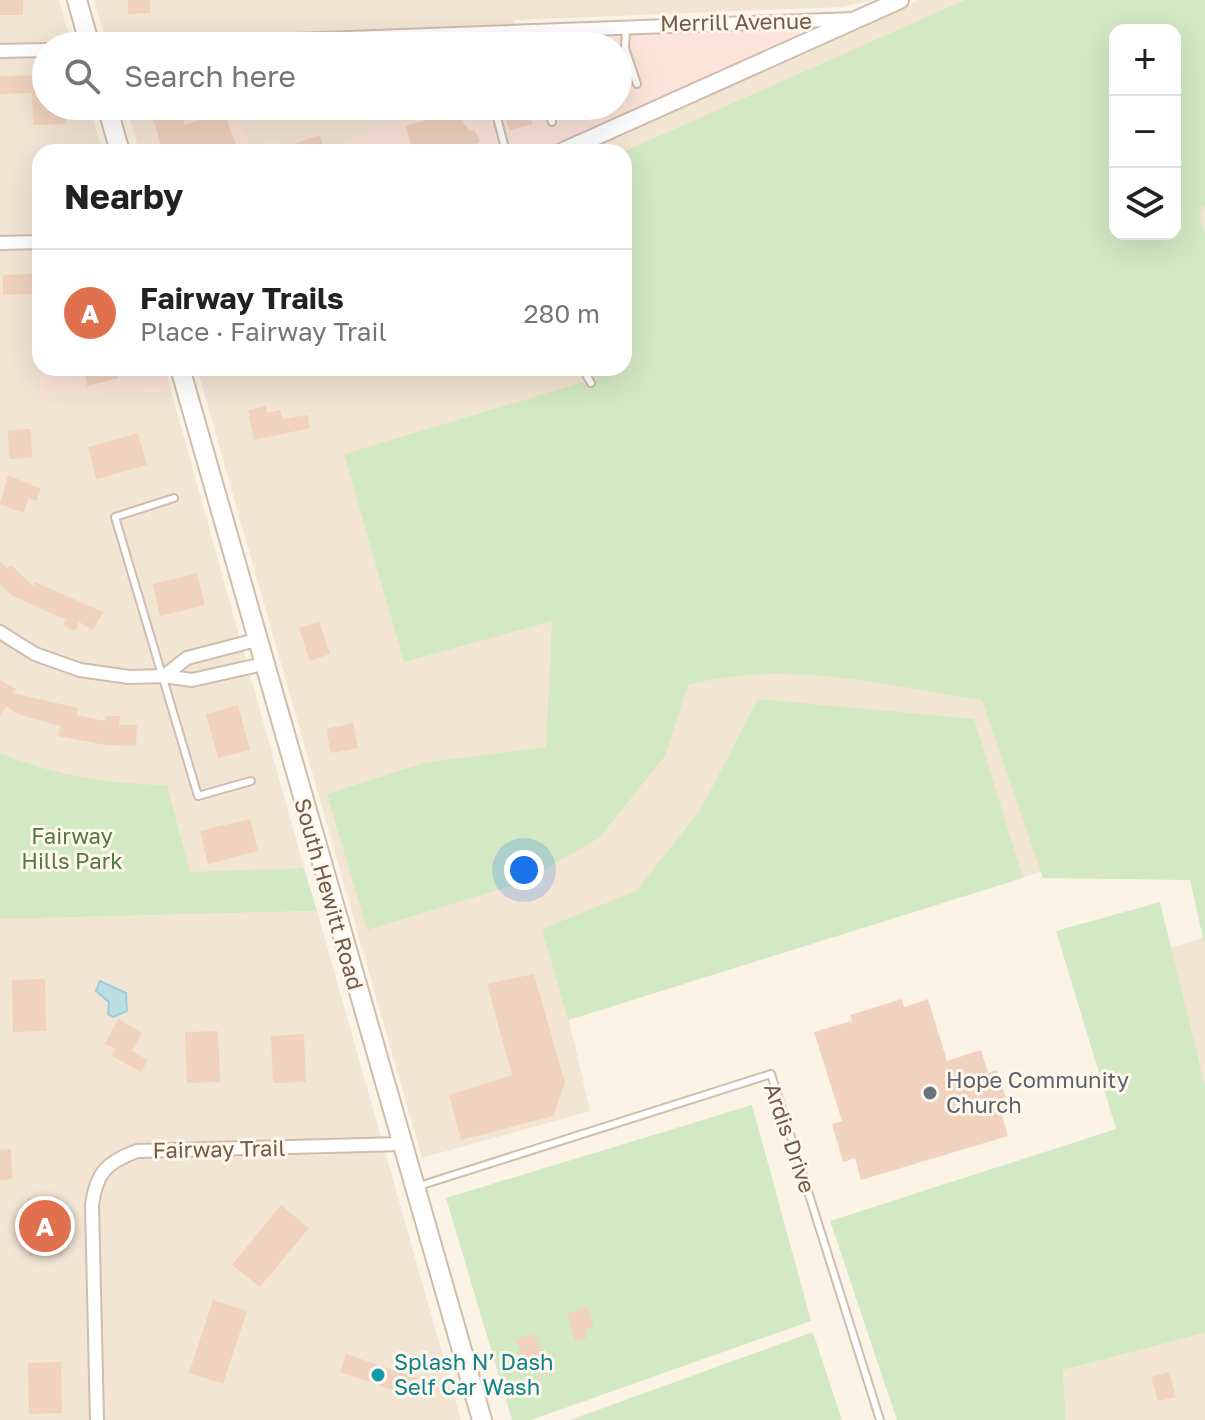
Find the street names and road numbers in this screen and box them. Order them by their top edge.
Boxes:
street label: Merrill Avenue [660,7,812,36]
street label: South Hewitt Road [289,795,370,993]
street label: Ardis Drive [759,1079,822,1196]
street label: Fairway Trail [152,1134,286,1163]

